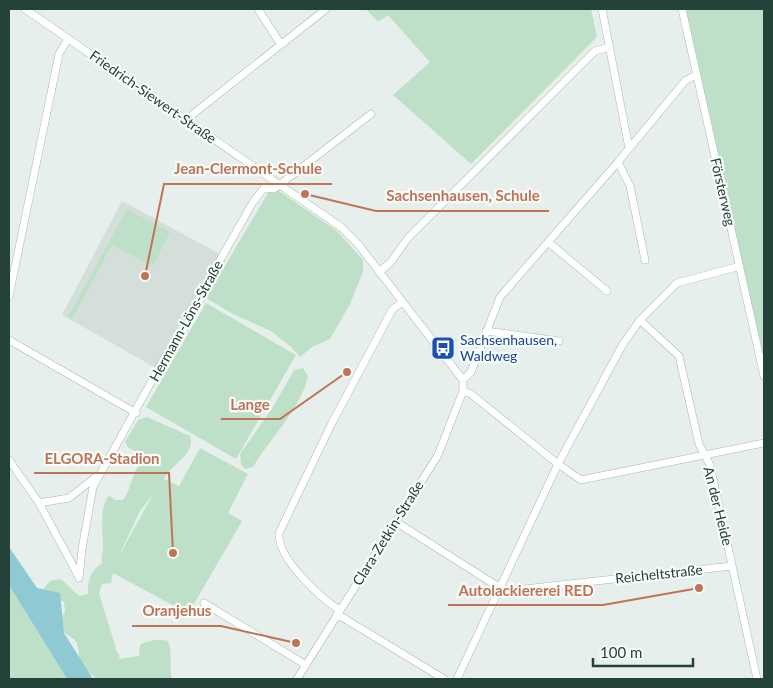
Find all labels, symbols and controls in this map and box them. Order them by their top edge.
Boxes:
street label: Friedrich-Siewert-Straße [87,46,220,147]
callout: Jean-Clermont-Schule [164,154,332,184]
street label: Försterweg [707,156,740,228]
text: Jean-Clermont-Schule [174,159,322,177]
callout: Sachsenhausen, Schule [376,181,549,211]
text: Sachsenhausen, Schule [386,186,540,204]
street label: Hermann-Löns-Straße [145,257,226,384]
place label: Sachsenhausen, Waldweg [460,331,557,364]
bus stop icon: Sachsenhausen, Waldweg [430,335,456,361]
callout: Lange [221,389,280,419]
text: Lange [230,395,270,413]
callout: ELGORA-Stadion [34,443,169,473]
text: ELGORA-Stadion [44,449,160,467]
street label: An der Heide [700,465,737,547]
street label: Clara-Zetkin-Straße [348,477,427,588]
street label: Reicheltstraße [614,560,704,587]
callout: Autolackiererei RED [448,575,603,605]
text: Autolackiererei RED [457,581,594,599]
callout: Oranjehus [132,596,221,626]
text: Oranjehus [143,601,212,619]
scale bar [593,636,693,668]
text: 100 m [600,643,642,661]

